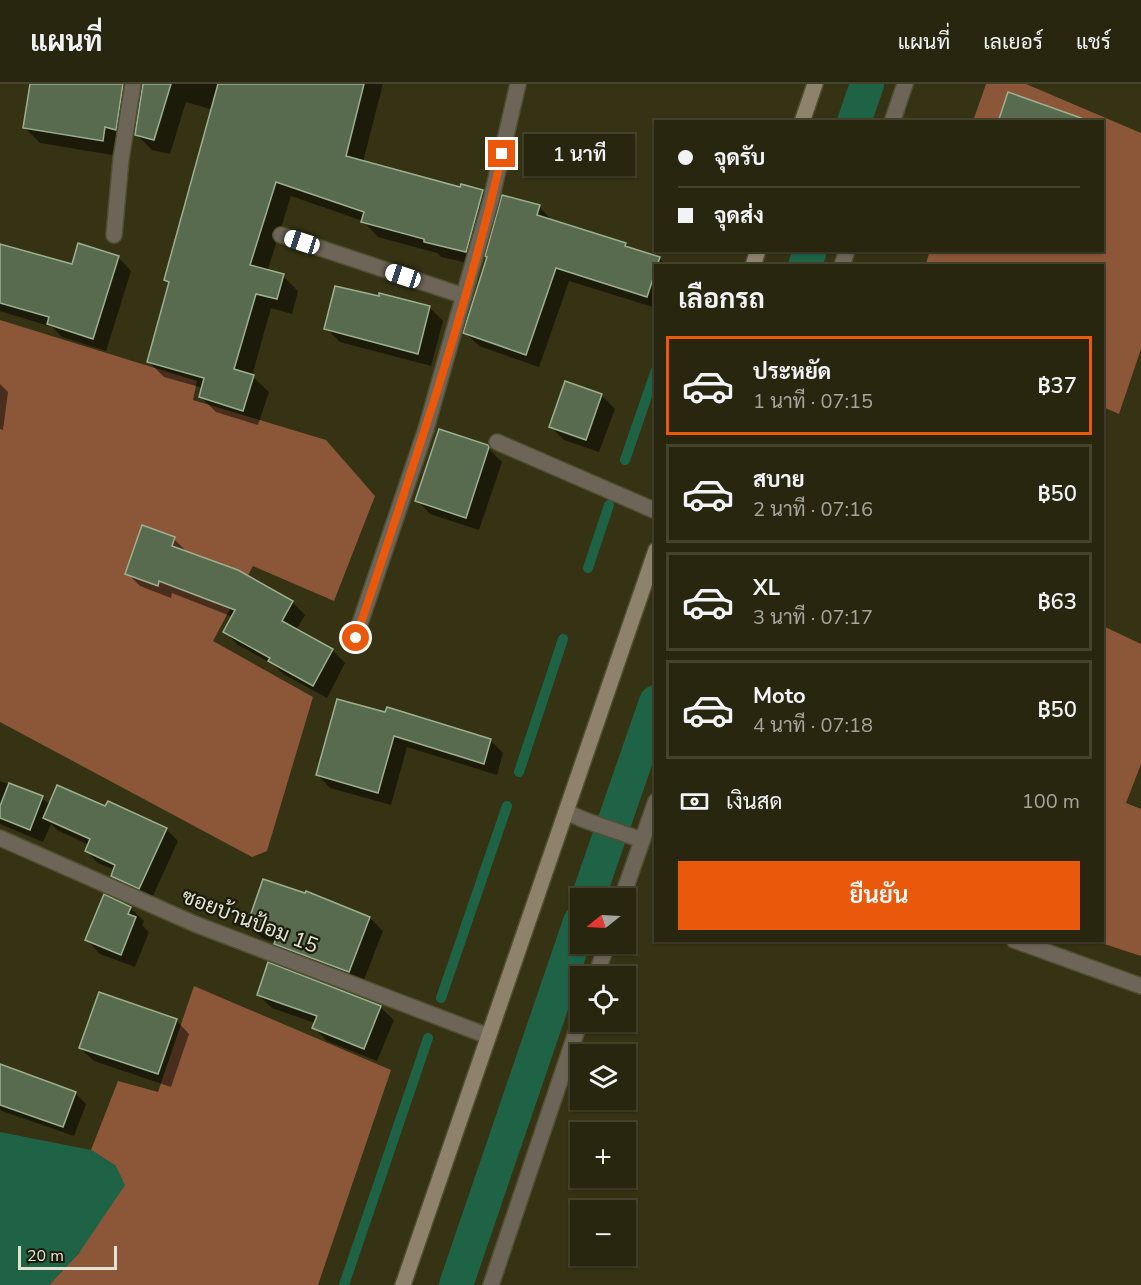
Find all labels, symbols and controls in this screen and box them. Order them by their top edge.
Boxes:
text: แผนที่ [30,23,103,61]
text: แผนที่ [898,28,950,56]
text: เลเยอร์ [983,28,1043,56]
text: แชร์ [1076,28,1111,56]
callout: 1 นาที [523,133,634,175]
route end [488,140,515,167]
text: 1 นาที [553,141,606,168]
text: จุดรับ [714,143,765,173]
text: จุดส่ง [714,201,764,231]
car [282,228,322,256]
car [383,262,423,290]
text: เลือกรถ [678,281,765,318]
text: ประหยัด [753,357,831,387]
icon: car [681,359,735,413]
text: ฿37 [1037,371,1077,401]
text: 1 นาที · 07:15 [753,388,873,415]
text: สบาย [753,465,805,495]
icon: car [681,467,735,521]
text: ฿50 [1037,479,1077,509]
text: 2 นาที · 07:16 [753,496,873,523]
text: XL [753,573,780,603]
icon: car [681,575,735,629]
text: ฿63 [1037,587,1077,617]
text: 3 นาที · 07:17 [753,604,873,631]
route start [342,624,369,651]
text: Moto [753,681,806,711]
icon: car [681,683,735,737]
text: ฿50 [1037,695,1077,725]
text: 4 นาที · 07:18 [753,712,873,739]
icon: cash [678,785,711,818]
text: เงินสด [726,787,783,817]
text: 100 m [1022,788,1080,815]
button: ยืนยัน [678,861,1080,930]
street label: ซอยบ้านป้อม 15 [178,882,322,960]
north arrow [570,888,636,954]
map controls [570,888,636,1266]
button: locate [570,966,636,1032]
button: layers [570,1044,636,1110]
button: + [570,1122,636,1188]
button: − [570,1200,636,1266]
scale bar [18,1243,117,1270]
text: 20 m [27,1245,64,1267]

